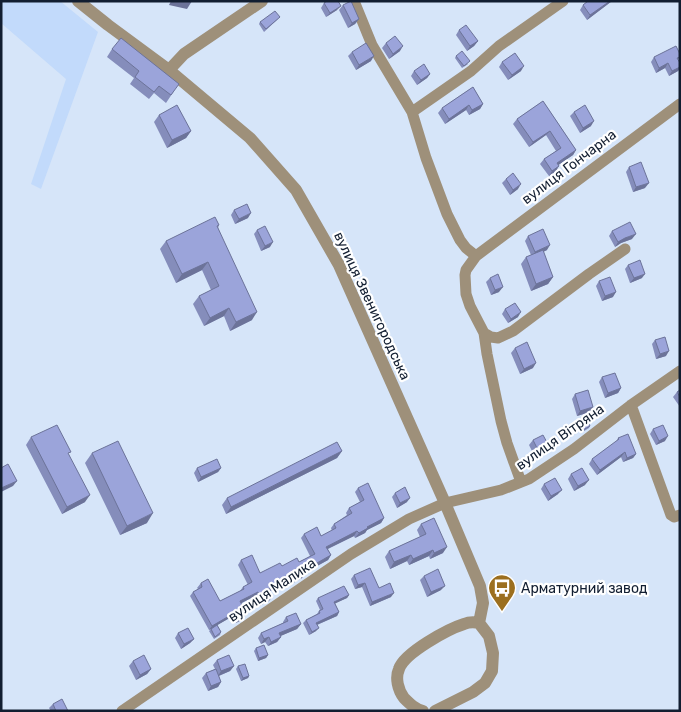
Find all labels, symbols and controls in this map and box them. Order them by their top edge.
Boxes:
street label: вулиця Гончарна [519,126,619,208]
street label: вулиця Звенигородська [330,229,414,383]
street label: вулиця Вітряна [513,400,607,474]
street label: вулиця Малика [225,554,319,626]
bus stop icon: Арматурний завод [487,573,517,612]
place label: Арматурний завод [521,580,647,597]

